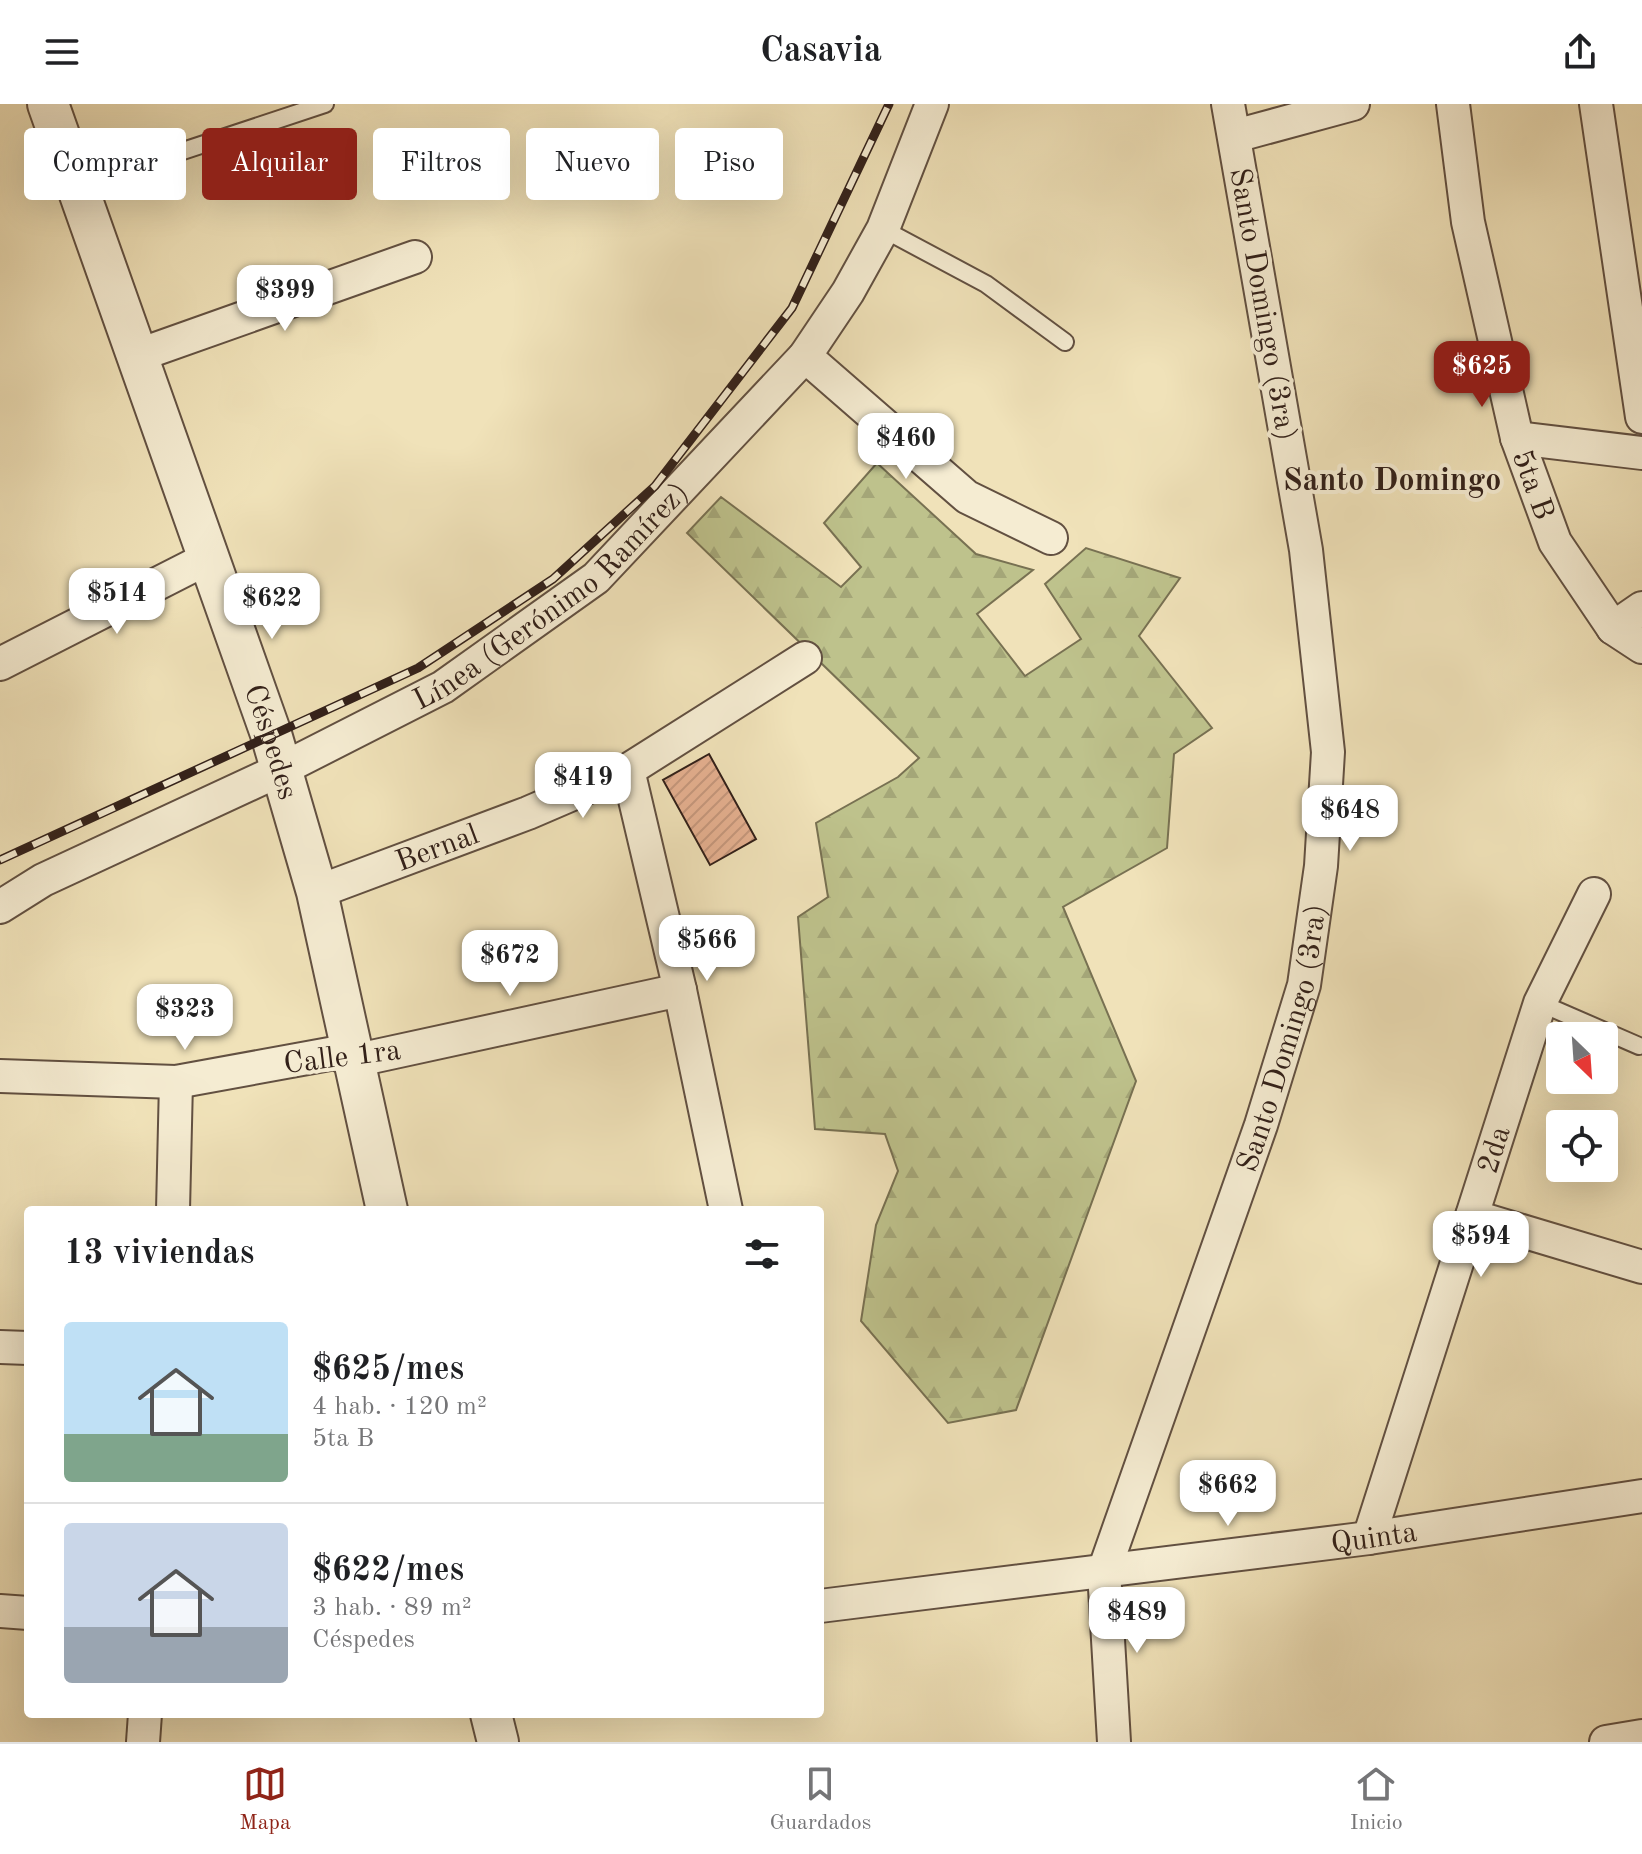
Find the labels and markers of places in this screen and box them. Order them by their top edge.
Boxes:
pin: $399 [238,265,332,333]
pin: $625 [1435,341,1529,409]
pin: $460 [859,413,953,481]
pin: $514 [70,568,164,636]
pin: $622 [225,573,319,641]
pin: $419 [536,752,630,820]
pin: $648 [1303,785,1397,853]
pin: $566 [660,915,754,983]
pin: $672 [463,930,557,998]
pin: $323 [138,984,232,1052]
pin: $594 [1434,1211,1528,1279]
pin: $662 [1181,1460,1275,1528]
pin: $489 [1090,1587,1184,1655]

